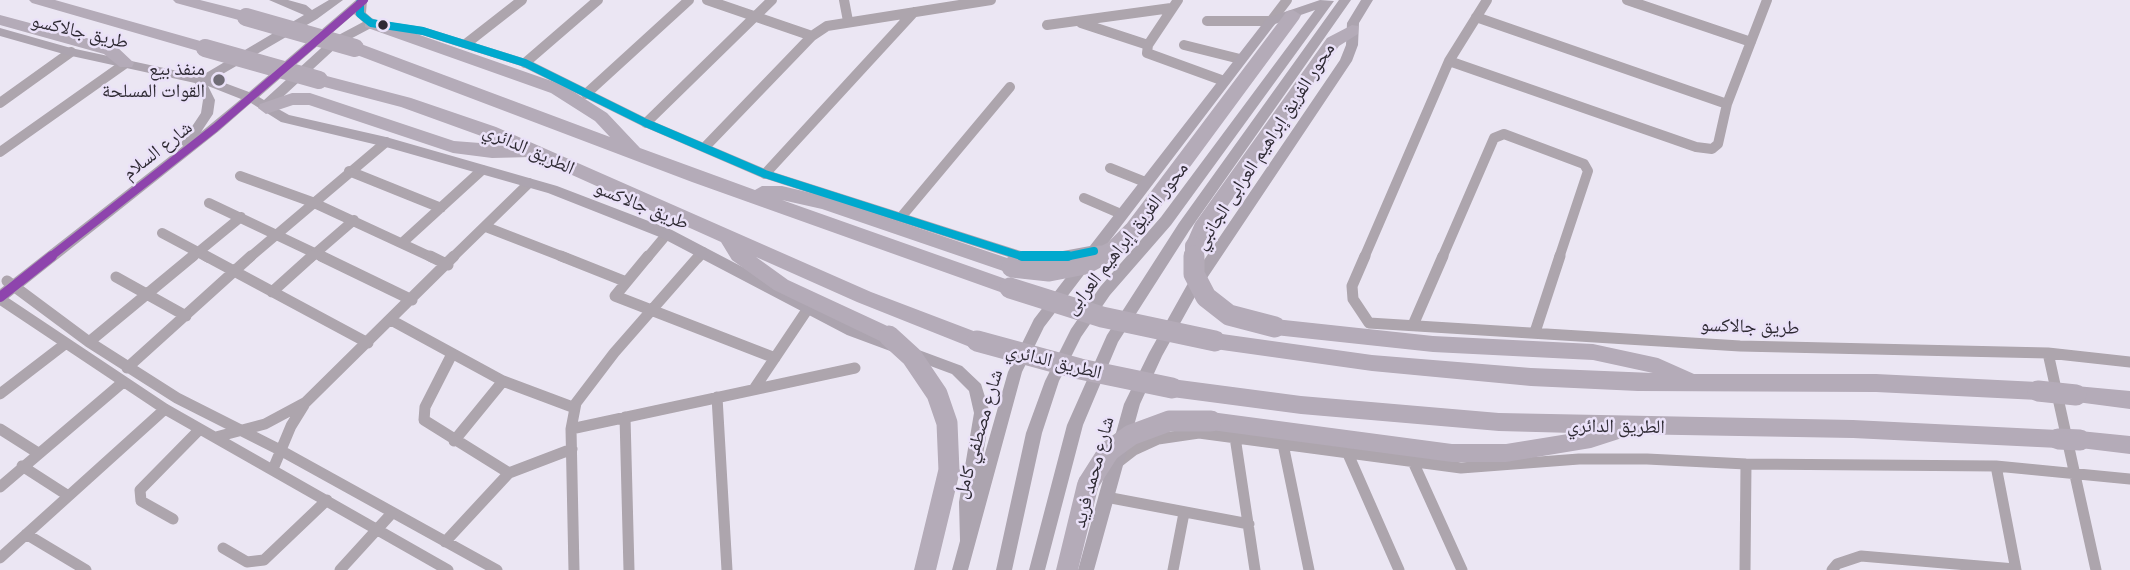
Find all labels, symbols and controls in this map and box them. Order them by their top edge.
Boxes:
street label: طريق جالاكسو [29,9,131,53]
unlabelled marker [376,18,390,32]
street label: محور الفريق إبراهيم العرابى الجانبي [1189,38,1339,254]
place label: منفذ بيع القوات المسلحة [102,58,205,102]
marker: منفذ بيع القوات المسلحة [211,72,227,88]
street label: شارع السلام [118,116,196,184]
street label: الطريق الدائري [480,119,578,179]
street label: محور الفريق إبراهيم العرابى [1059,157,1193,319]
street label: طريق جالاكسو [592,176,692,234]
street label: طريق جالاكسو [1700,313,1800,339]
street label: الطريق الدائري [1004,338,1104,384]
street label: شارع مصطفي كامل [949,367,1007,501]
street label: شارع محمد فريد [1067,414,1119,530]
street label: الطريق الدائري [1567,414,1665,438]

